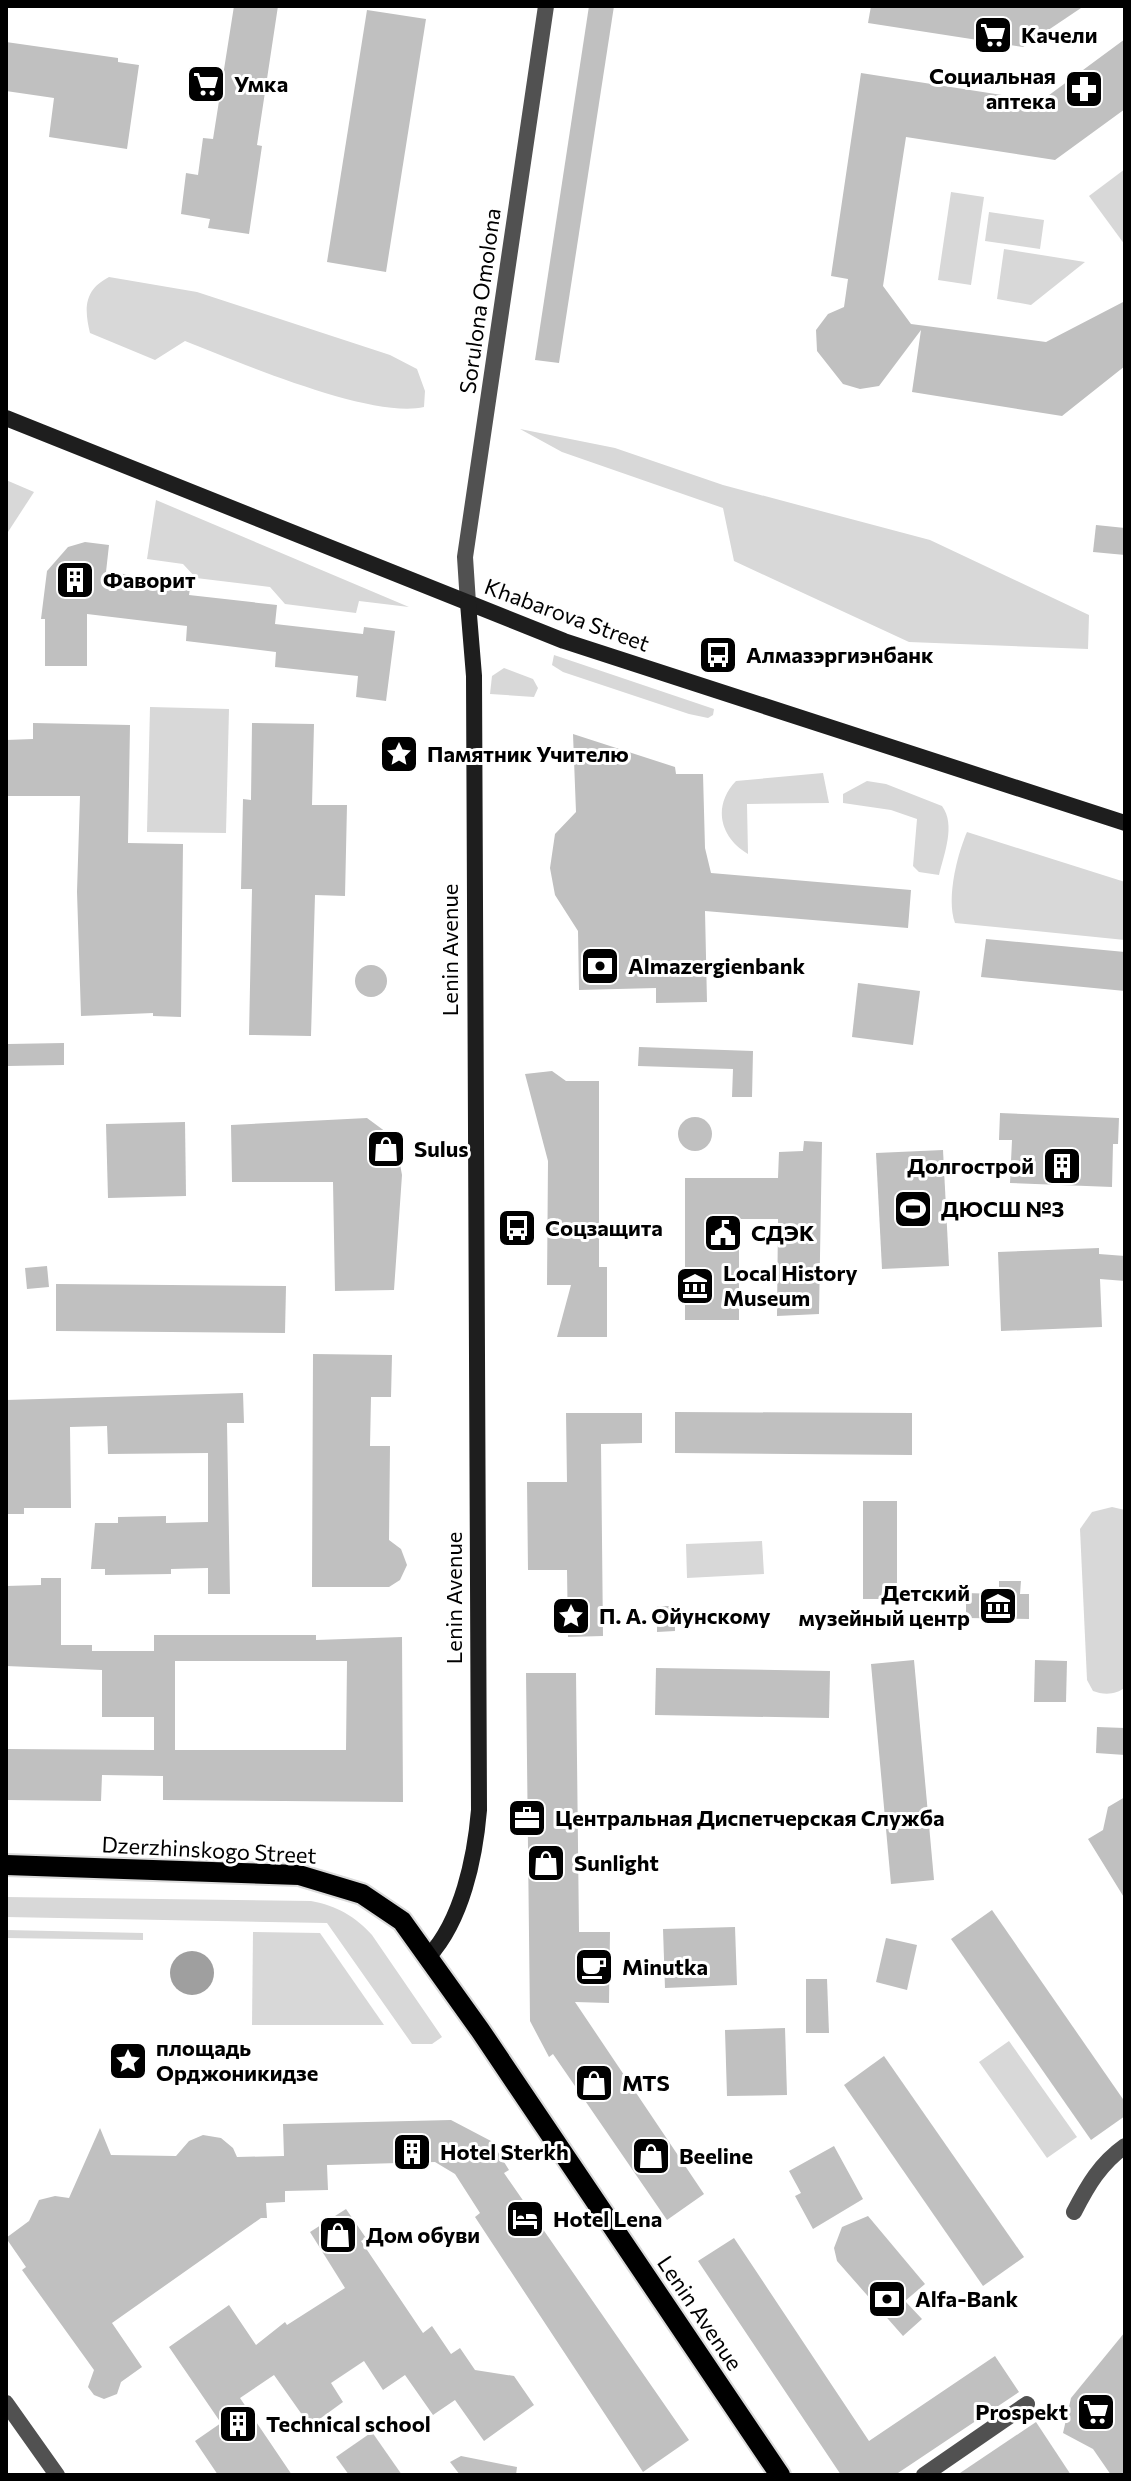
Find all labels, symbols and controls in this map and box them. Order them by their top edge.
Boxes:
supermarket icon: Качели [972,14,1014,56]
place label: Качели [1021,21,1098,48]
place label: Социальная аптека [929,62,1056,114]
supermarket icon: Умка [185,63,227,105]
pharmacy icon: Социальная аптека [1063,68,1105,110]
place label: Умка [234,70,288,97]
street label: Sorulona Omolona [453,206,506,396]
building icon: Фаворит [54,559,96,601]
place label: Фаворит [103,566,196,593]
street label: Khabarova Street [481,572,653,657]
bus stop icon: Алмазэргиэнбанк [697,634,739,676]
place label: Алмазэргиэнбанк [746,641,934,668]
place icon: Памятник Учителю [378,733,420,775]
place label: Памятник Учителю [427,740,629,767]
street label: Lenin Avenue [436,884,463,1016]
bank icon: Almazergienbank [579,945,621,987]
place label: Almazergienbank [628,952,805,979]
shop icon: Sulus [365,1128,407,1170]
place label: Sulus [414,1135,469,1162]
building icon: Долгострой [1041,1145,1083,1187]
place label: Долгострой [907,1152,1034,1179]
sports icon: ДЮСШ №3 [892,1188,934,1230]
place label: ДЮСШ №3 [941,1195,1064,1222]
bus stop icon: Соцзащита [496,1207,538,1249]
public building icon: СДЭК [702,1212,744,1254]
place label: Соцзащита [545,1214,663,1241]
place label: СДЭК [751,1219,814,1246]
place label: Local History Museum [723,1259,858,1311]
museum icon: Local History Museum [674,1265,716,1307]
street label: Lenin Avenue [440,1532,467,1664]
place label: Детский музейный центр [799,1579,970,1631]
museum icon: Детский музейный центр [977,1585,1019,1627]
place icon: П. А. Ойунскому [550,1595,592,1637]
place label: П. А. Ойунскому [599,1602,771,1629]
office icon: Центральная Диспетчерская Служба [506,1797,548,1839]
place label: Центральная Диспетчерская Служба [555,1804,944,1831]
street label: Dzerzhinskogo Street [101,1830,317,1869]
shop icon: Sunlight [525,1842,567,1884]
place label: Sunlight [574,1849,659,1876]
cafe icon: Minutka [573,1946,615,1988]
place label: Minutka [622,1953,708,1980]
place label: площадь Орджоникидзе [156,2034,318,2086]
place icon: площадь Орджоникидзе [107,2040,149,2082]
shop icon: MTS [573,2062,615,2104]
place label: MTS [622,2069,670,2096]
building icon: Hotel Sterkh [391,2131,433,2173]
shop icon: Beeline [630,2135,672,2177]
place label: Hotel Sterkh [440,2138,569,2165]
place label: Beeline [679,2142,753,2169]
hotel icon: Hotel Lena [504,2198,546,2240]
place label: Hotel Lena [553,2205,662,2232]
shop icon: Дом обуви [317,2214,359,2256]
place label: Дом обуви [366,2221,480,2248]
street label: Lenin Avenue [652,2250,749,2375]
bank icon: Alfa-Bank [866,2278,908,2320]
place label: Alfa-Bank [915,2285,1018,2312]
supermarket icon: Prospekt [1075,2391,1117,2433]
place label: Prospekt [975,2398,1068,2425]
building icon: Technical school [217,2403,259,2445]
place label: Technical school [266,2410,431,2437]

